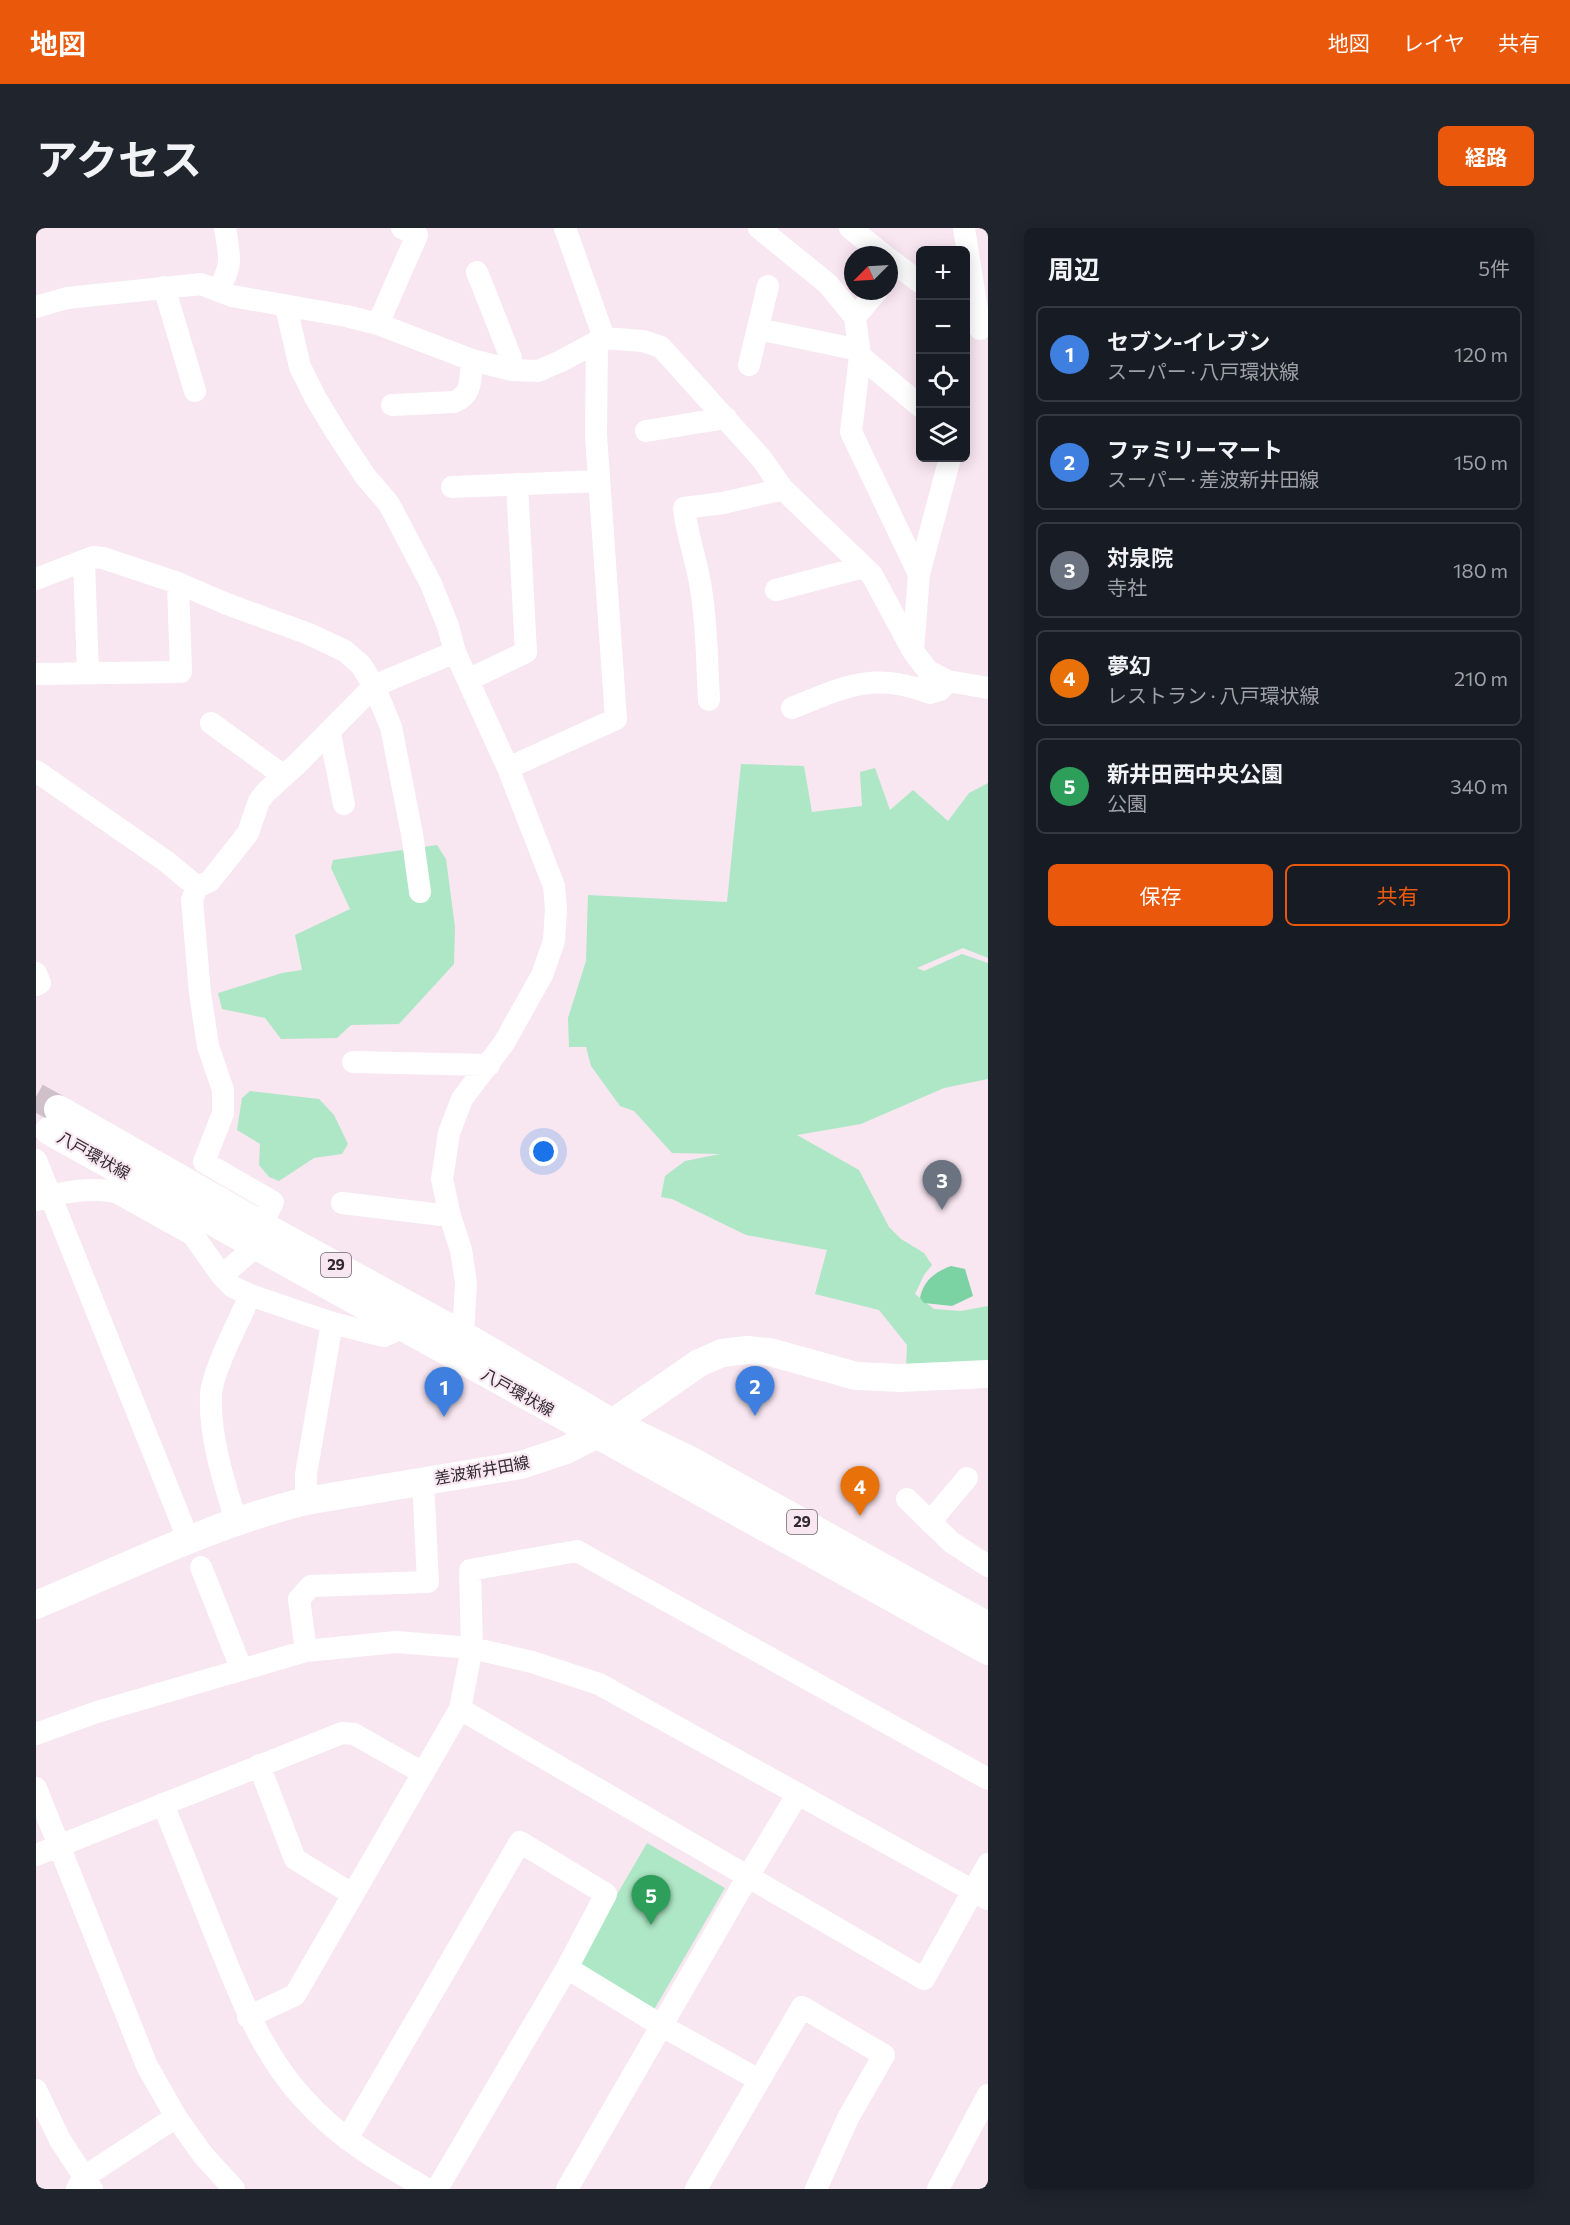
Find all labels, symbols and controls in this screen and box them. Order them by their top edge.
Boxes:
text: 地図 [30,26,86,60]
text: 地図 [1328,30,1370,55]
text: レイヤ [1403,30,1465,55]
text: 共有 [1498,30,1540,55]
button: 経路 [1438,126,1534,186]
text: アクセス [36,132,202,184]
north arrow [844,246,898,300]
map controls [916,246,970,462]
button: + [916,246,970,300]
text: 周辺 [1048,253,1100,284]
text: 5件 [1479,256,1510,280]
button: − [916,300,970,354]
text: セブン-イレブン [1107,328,1270,355]
text: 1 [1065,342,1074,366]
text: 120 m [1454,342,1508,366]
button: locate [916,354,970,408]
text: スーパー · 八戸環状線 [1107,359,1299,383]
button: layers [916,408,970,462]
text: ファミリーマート [1107,436,1283,463]
text: 2 [1064,450,1075,474]
text: 150 m [1454,450,1508,474]
text: スーパー · 差波新井田線 [1107,467,1319,491]
text: 対泉院 [1107,544,1173,571]
text: 3 [1064,558,1075,582]
text: 180 m [1453,558,1508,582]
text: 寺社 [1107,575,1147,599]
text: 夢幻 [1107,652,1151,679]
text: 4 [1063,666,1076,690]
text: 210 m [1454,666,1508,690]
text: レストラン · 八戸環状線 [1107,683,1319,707]
text: 新井田西中央公園 [1107,760,1283,787]
text: 5 [1064,774,1075,798]
text: 340 m [1450,774,1508,798]
text: 公園 [1107,791,1147,815]
button: 保存 [1048,864,1273,926]
button: 共有 [1285,864,1510,926]
street label: 八戸環状線 [55,1127,134,1182]
your location [529,1137,558,1166]
pin: 3 [922,1160,962,1210]
road number: 29 [321,1253,351,1277]
street label: 八戸環状線 [479,1364,558,1419]
pin: 2 [736,1366,774,1416]
pin: 1 [424,1368,464,1417]
street label: 差波新井田線 [433,1452,531,1487]
pin: 4 [840,1466,880,1516]
road number: 29 [787,1510,817,1534]
pin: 5 [632,1876,670,1925]

